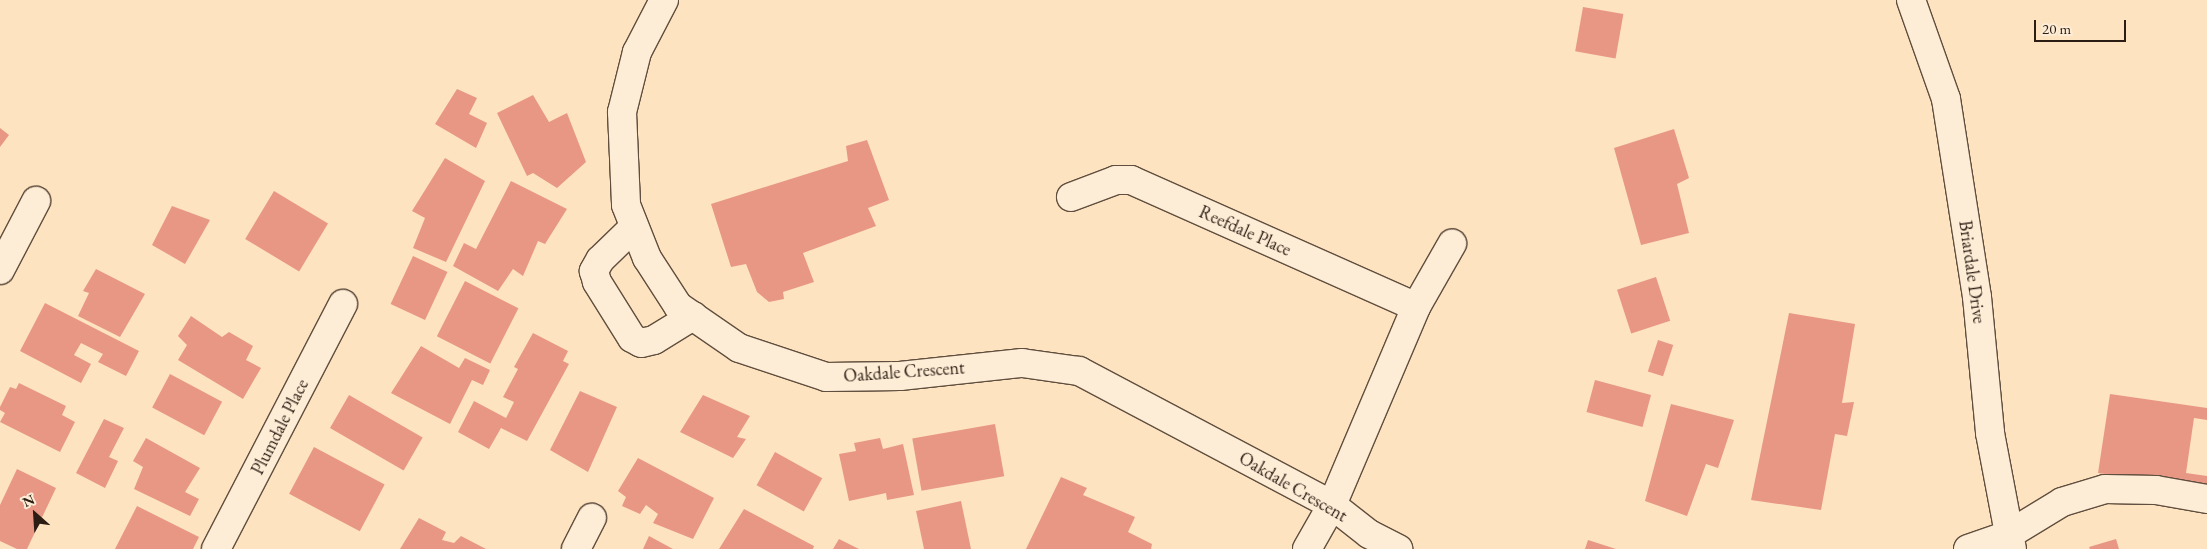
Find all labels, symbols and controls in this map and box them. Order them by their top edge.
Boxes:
scale bar [2037,10,2130,42]
text: 20 m [2042,19,2071,38]
street label: Reefdale Place [1196,201,1294,261]
street label: Briardale Drive [1954,219,1990,325]
street label: Oakdale Crescent [843,357,965,387]
street label: Plumdale Place [247,376,313,478]
street label: Oakdale Crescent [1235,447,1351,527]
north arrow [10,489,60,539]
text: N [19,490,37,511]

